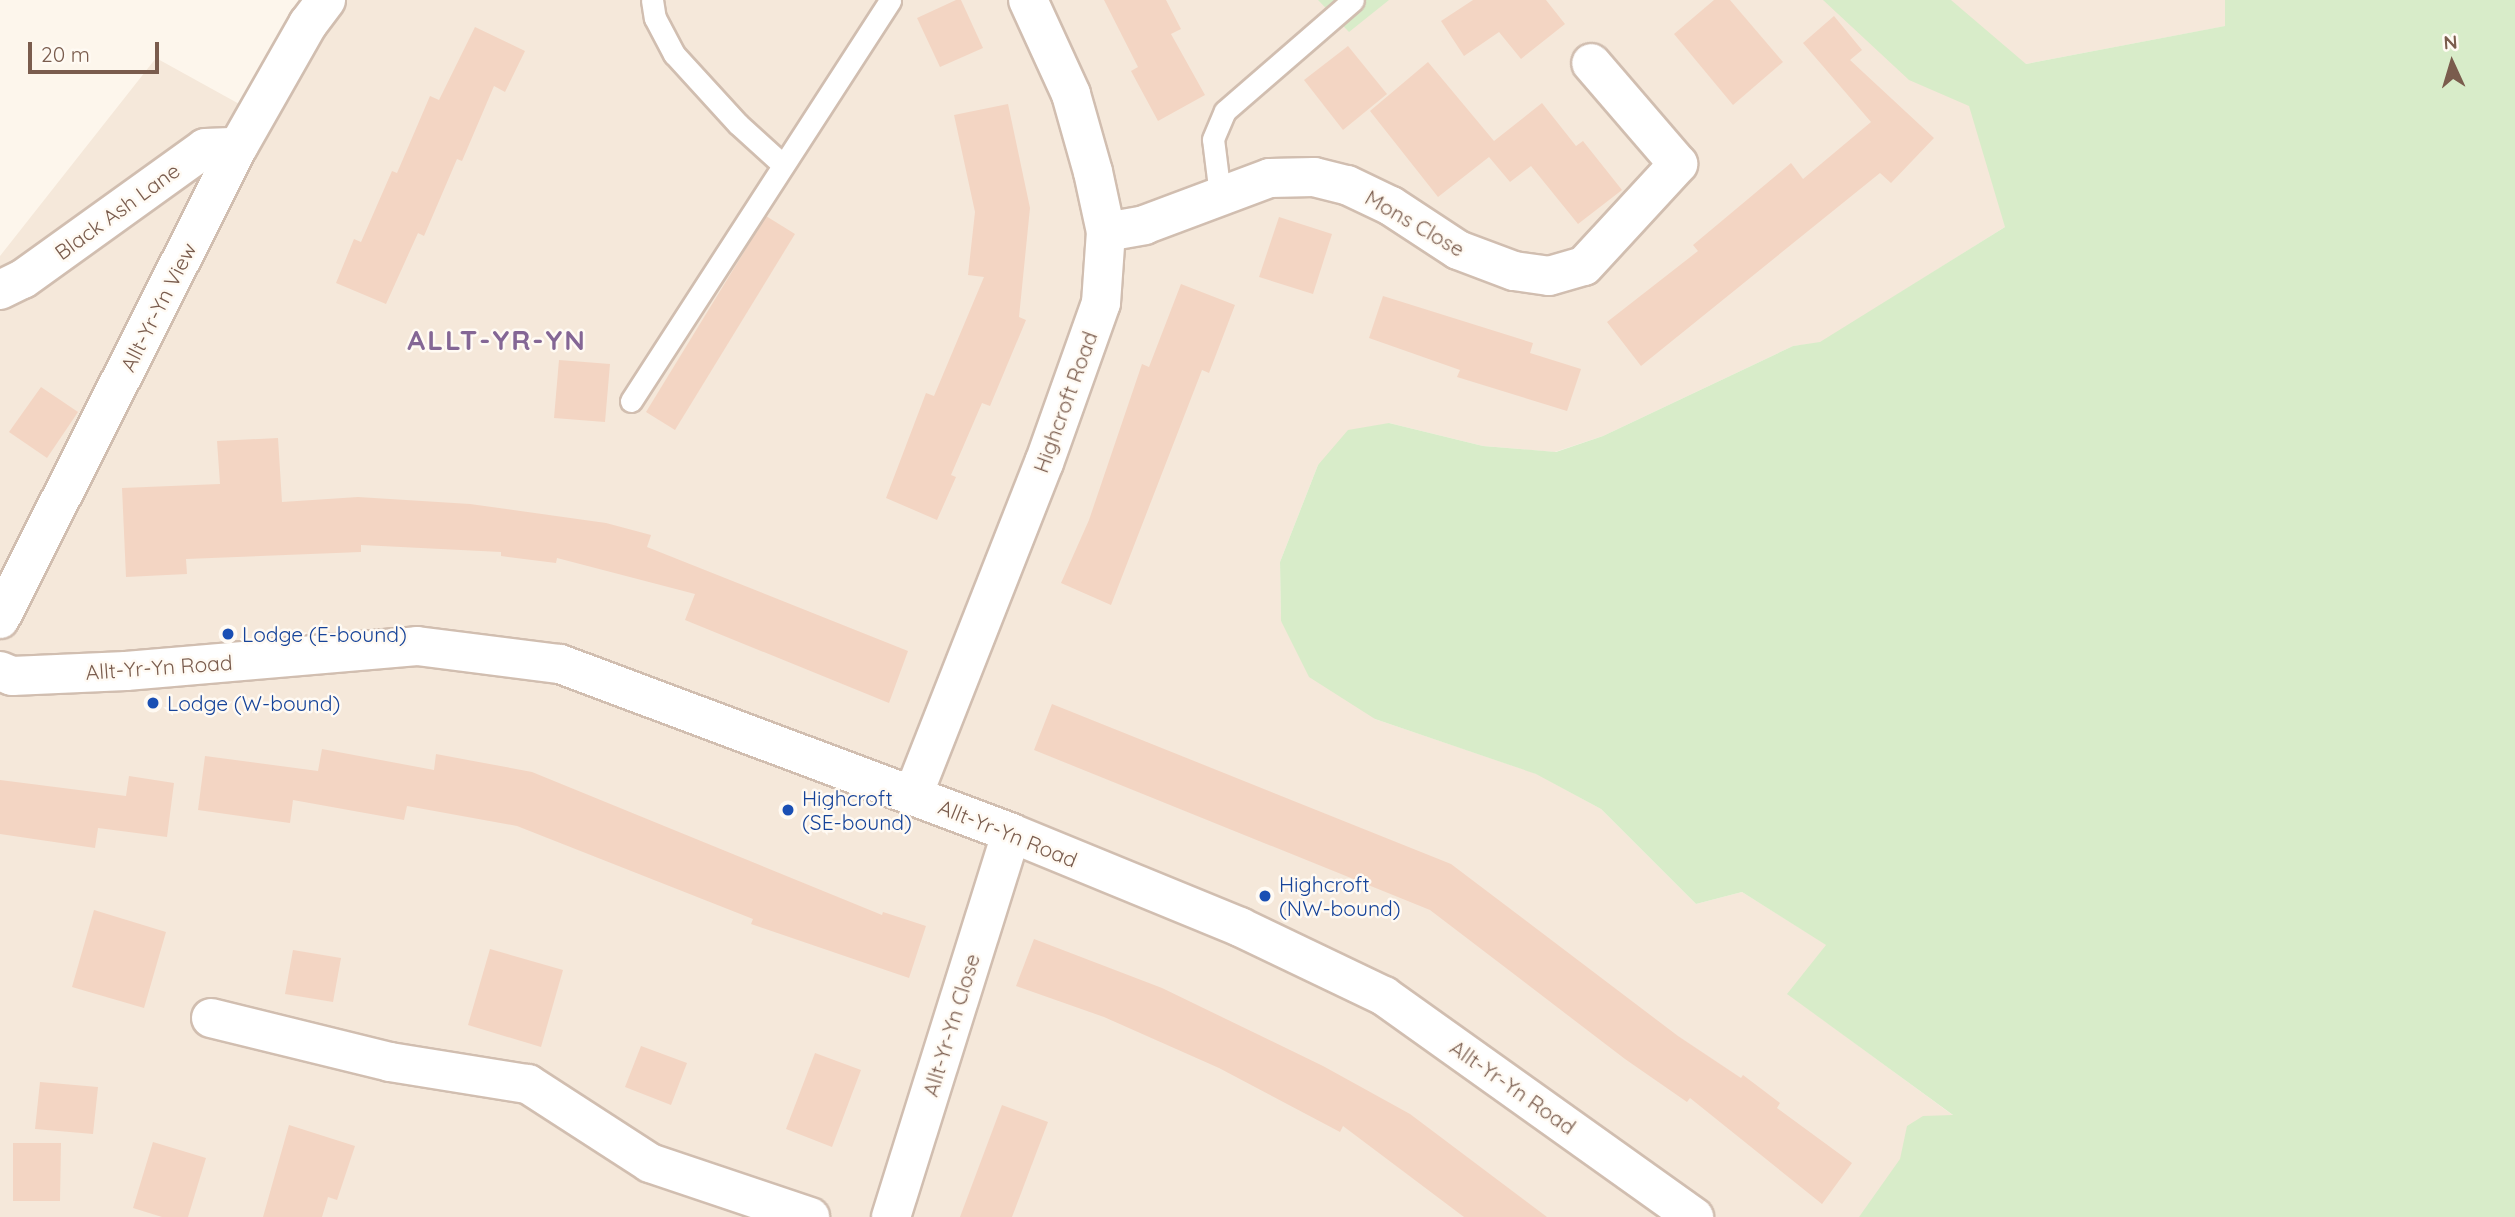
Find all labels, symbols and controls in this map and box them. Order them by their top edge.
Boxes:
scale bar [32,28,163,72]
north arrow [2417,28,2487,98]
text: N [2443,30,2458,55]
text: 20 m [41,41,90,67]
street label: Black Ash Lane [50,157,184,265]
street label: Mons Close [1361,184,1469,262]
street label: Allt-Yr-Yn View [115,238,201,376]
district label: ALLT-YR-YN [409,323,585,357]
street label: Highcroft Road [1028,328,1102,476]
place label: Lodge (E-bound) [242,621,407,647]
marker: Lodge (E-bound) [220,626,236,642]
street label: Allt-Yr-Yn Road [85,649,233,685]
place label: Lodge (W-bound) [167,690,340,716]
marker: Lodge (W-bound) [145,695,161,711]
place label: Highcroft (SE-bound) [802,785,912,835]
street label: Allt-Yr-Yn Road [935,794,1081,872]
marker: Highcroft (SE-bound) [780,802,796,818]
place label: Highcroft (NW-bound) [1279,871,1401,921]
marker: Highcroft (NW-bound) [1257,888,1273,904]
street label: Allt-Yr-Yn Close [917,951,985,1099]
street label: Allt-Yr-Yn Road [1445,1034,1581,1140]

